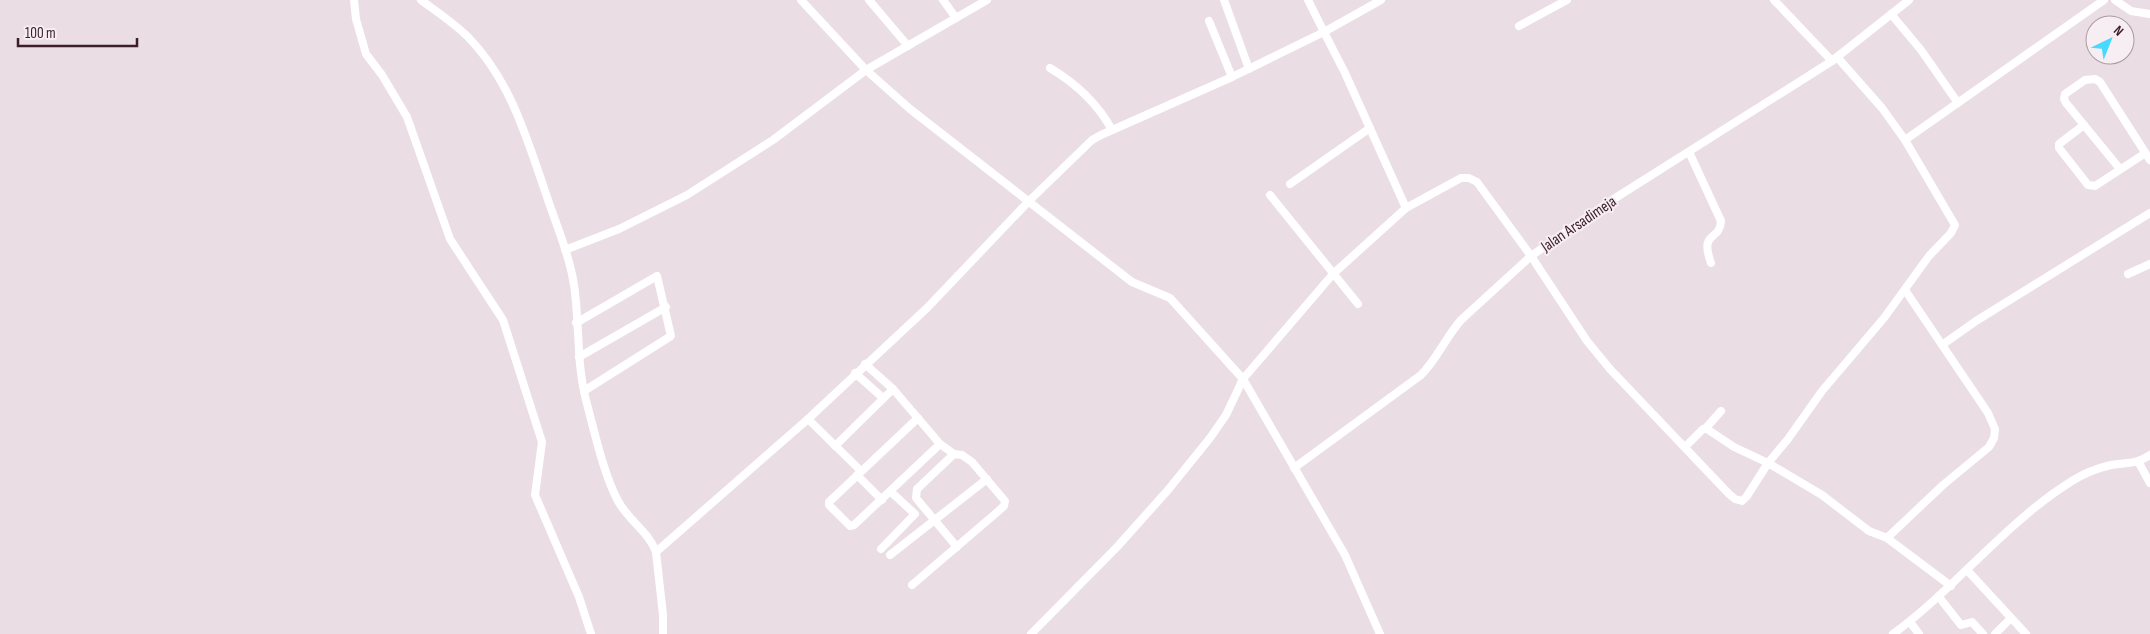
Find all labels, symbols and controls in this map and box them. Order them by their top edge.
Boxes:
scale bar [18,15,136,47]
north arrow [2085,15,2135,65]
text: N [2110,22,2127,40]
text: 100 m [25,24,56,43]
street label: Jalan Arsadimeja [1537,192,1620,257]

